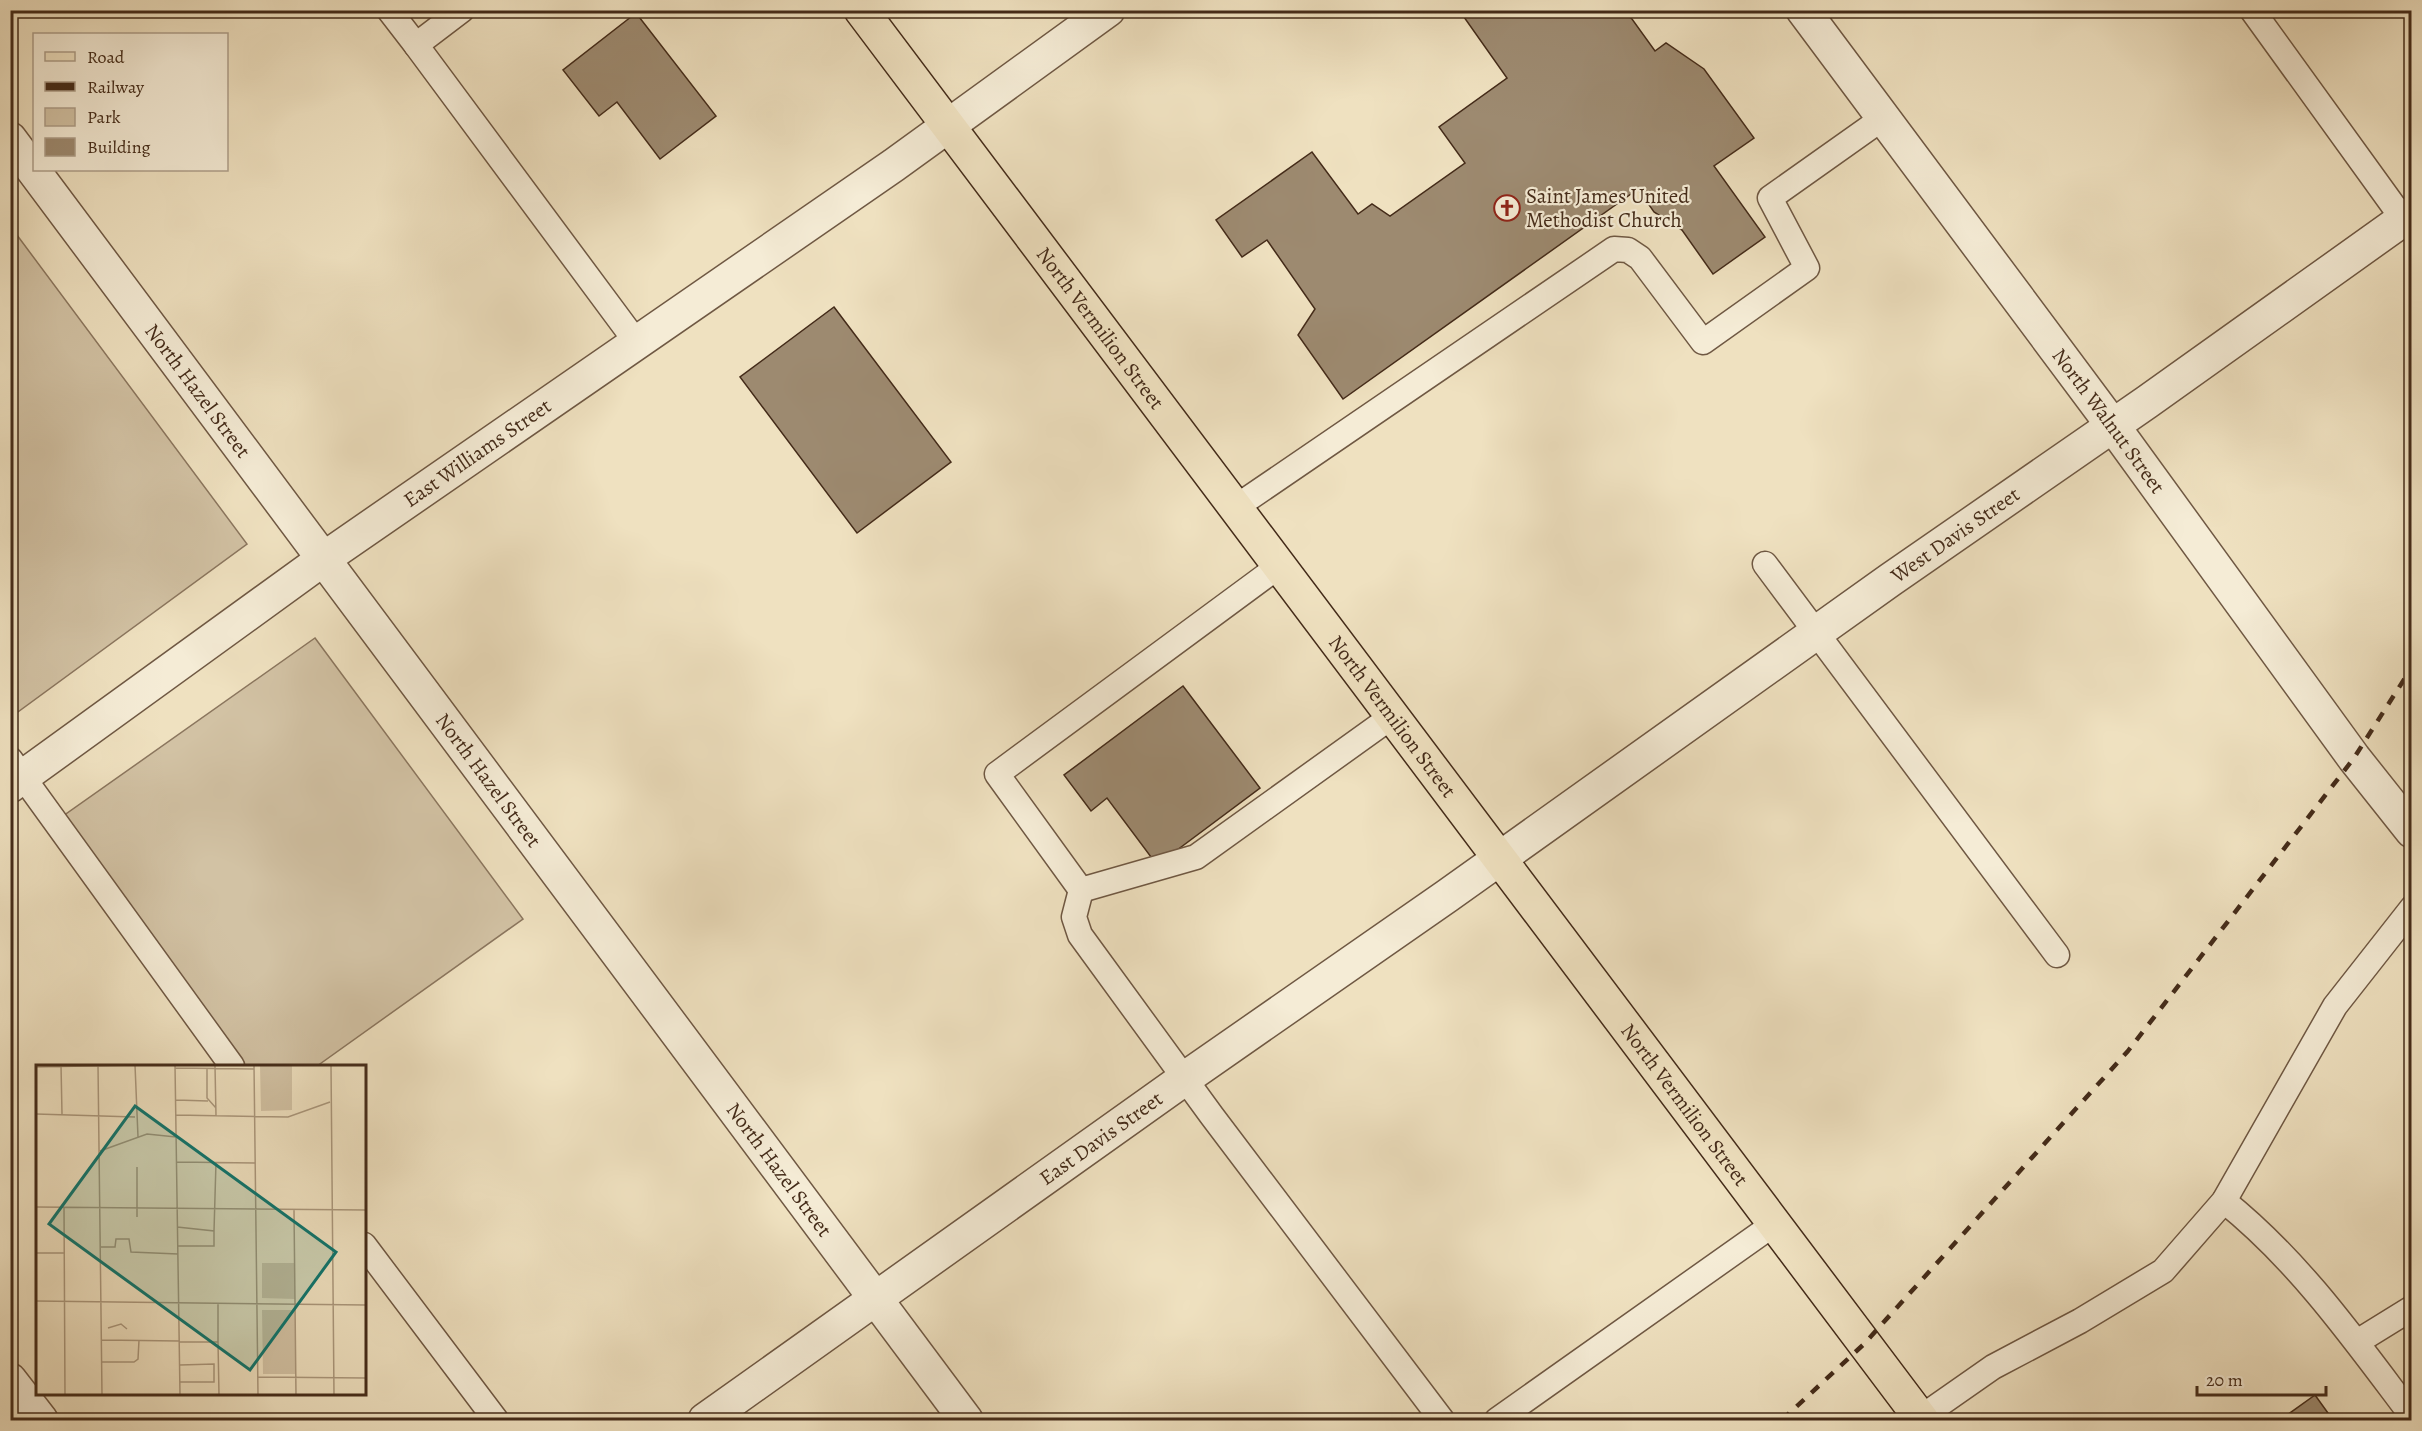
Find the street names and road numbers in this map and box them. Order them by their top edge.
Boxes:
street label: North Vermilion Street [1030,241,1171,415]
street label: North Hazel Street [138,318,257,464]
street label: North Walnut Street [2046,342,2171,499]
street label: East Williams Street [398,392,557,514]
street label: West Davis Street [1885,480,2025,590]
street label: North Vermilion Street [1322,629,1463,803]
street label: North Hazel Street [429,707,548,853]
street label: North Vermilion Street [1614,1018,1755,1192]
street label: East Davis Street [1034,1085,1168,1192]
street label: North Hazel Street [720,1097,839,1243]

